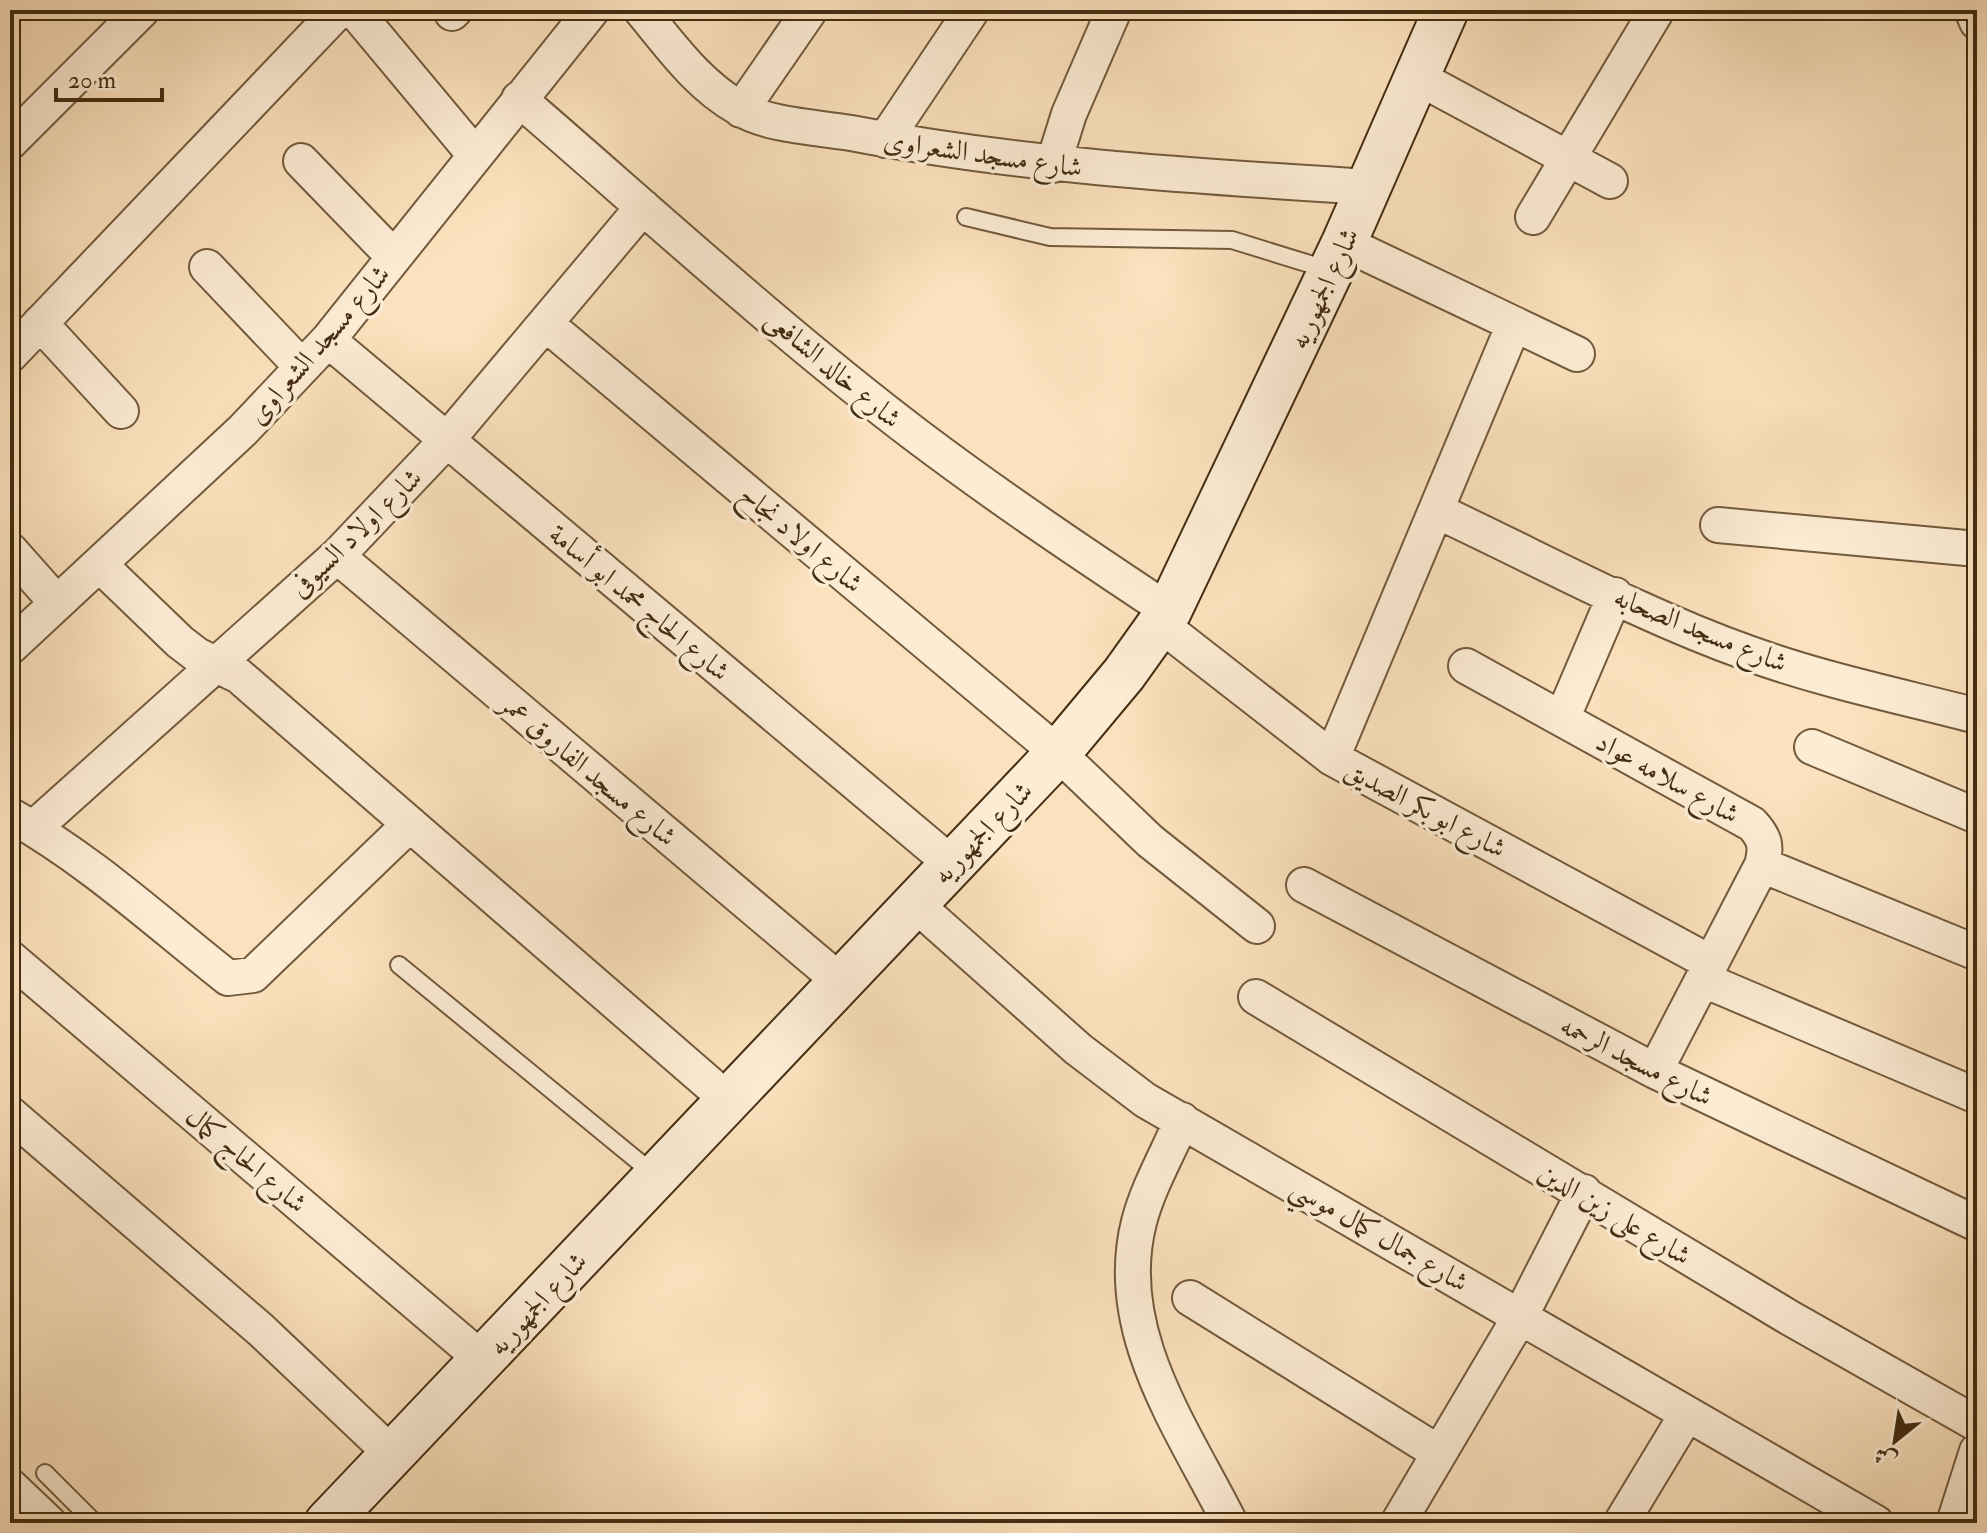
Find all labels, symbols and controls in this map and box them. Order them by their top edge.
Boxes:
scale bar [56,52,162,102]
text: 20 m [68,65,117,96]
street label: شارع مسجد الشعراوى [880,123,1085,191]
street label: شارع الجمهوريه [1281,222,1372,357]
street label: شارع مسجد الشعراوى [240,258,402,435]
street label: شارع خالد الشافعى [754,302,908,440]
street label: شارع اولاد السيوفى [282,461,433,609]
street label: شارع اولاد نجاح [727,477,870,606]
street label: شارع الحاج محمد ابو أسامة [537,515,739,695]
street label: شارع مسجد الصحابه [1607,580,1792,686]
street label: شارع مسجد الفاروق عمر [487,684,684,858]
street label: شارع سلامه عواد [1587,725,1745,836]
street label: شارع ابو بكر الصديق [1336,752,1512,871]
street label: شارع الجمهوريه [925,774,1044,895]
street label: شارع مسجد الرحمه [1552,1008,1719,1119]
street label: شارع الحاج كمال [174,1099,314,1227]
street label: شارع على زين الدين [1529,1155,1697,1278]
street label: شارع جمال كمال موسي [1280,1170,1475,1307]
street label: شارع الجمهوريه [481,1245,599,1367]
north arrow [1855,1401,1935,1481]
text: ش [1869,1440,1902,1475]

